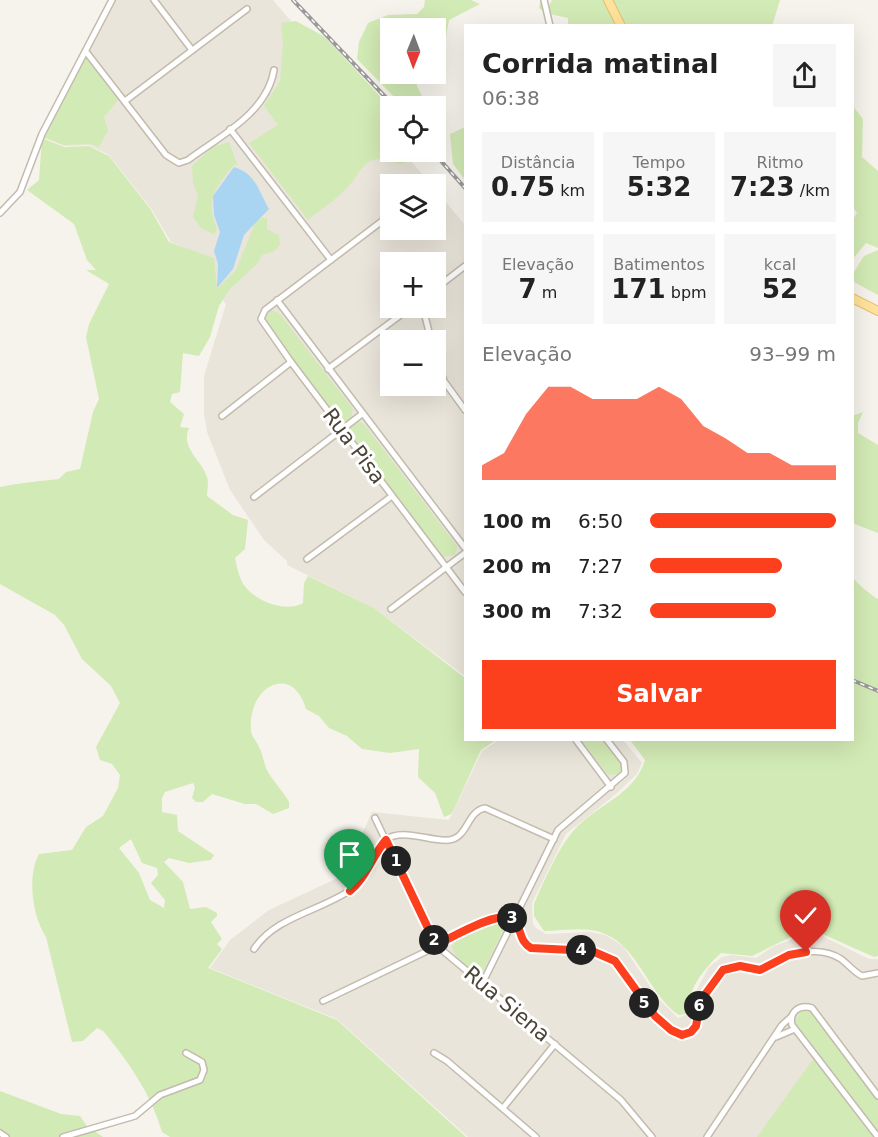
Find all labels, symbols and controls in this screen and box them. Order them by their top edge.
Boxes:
north arrow [380,18,446,84]
map controls [380,18,446,396]
button: share [773,44,836,107]
text: Corrida matinal [482,48,718,79]
text: 06:38 [482,86,540,110]
button: locate [380,96,446,162]
text: Distância [501,153,575,172]
text: Tempo [633,153,685,172]
text: Ritmo [756,153,804,172]
text: 0.75 [491,172,555,202]
text: 5:32 [627,172,691,202]
text: 7:23 [730,172,795,202]
button: layers [380,174,446,240]
text: km [555,181,585,200]
text: /km [795,181,830,200]
button: + [380,252,446,318]
text: Elevação [502,255,574,274]
text: Batimentos [613,255,705,274]
text: kcal [764,255,796,274]
text: 7 [519,274,537,304]
text: 171 [611,274,666,304]
text: 52 [762,274,798,304]
text: m [537,283,557,302]
text: bpm [666,283,707,302]
button: − [380,330,446,396]
text: Elevação [482,342,572,366]
text: 93–99 m [749,342,836,366]
street label: Rua Pisa [318,403,390,489]
text: 100 m [482,509,552,533]
text: 6:50 [578,509,623,533]
text: 200 m [482,554,552,578]
text: 7:27 [578,554,623,578]
text: 300 m [482,599,552,623]
text: 7:32 [578,599,623,623]
button: Salvar [482,660,836,729]
pin [324,829,375,891]
icon: arrive [333,838,366,871]
pin: 1 [381,846,411,876]
text: 1 [390,851,402,870]
pin [780,890,831,952]
icon: check [789,899,822,932]
pin: 3 [497,903,527,933]
text: 3 [506,908,518,927]
pin: 2 [419,925,449,955]
text: 2 [428,930,440,949]
pin: 4 [566,935,596,965]
text: 4 [575,940,587,959]
street label: Rua Siena [459,961,555,1047]
pin: 5 [629,988,659,1018]
pin: 6 [684,991,714,1021]
text: 5 [638,993,650,1012]
text: 6 [693,996,705,1015]

